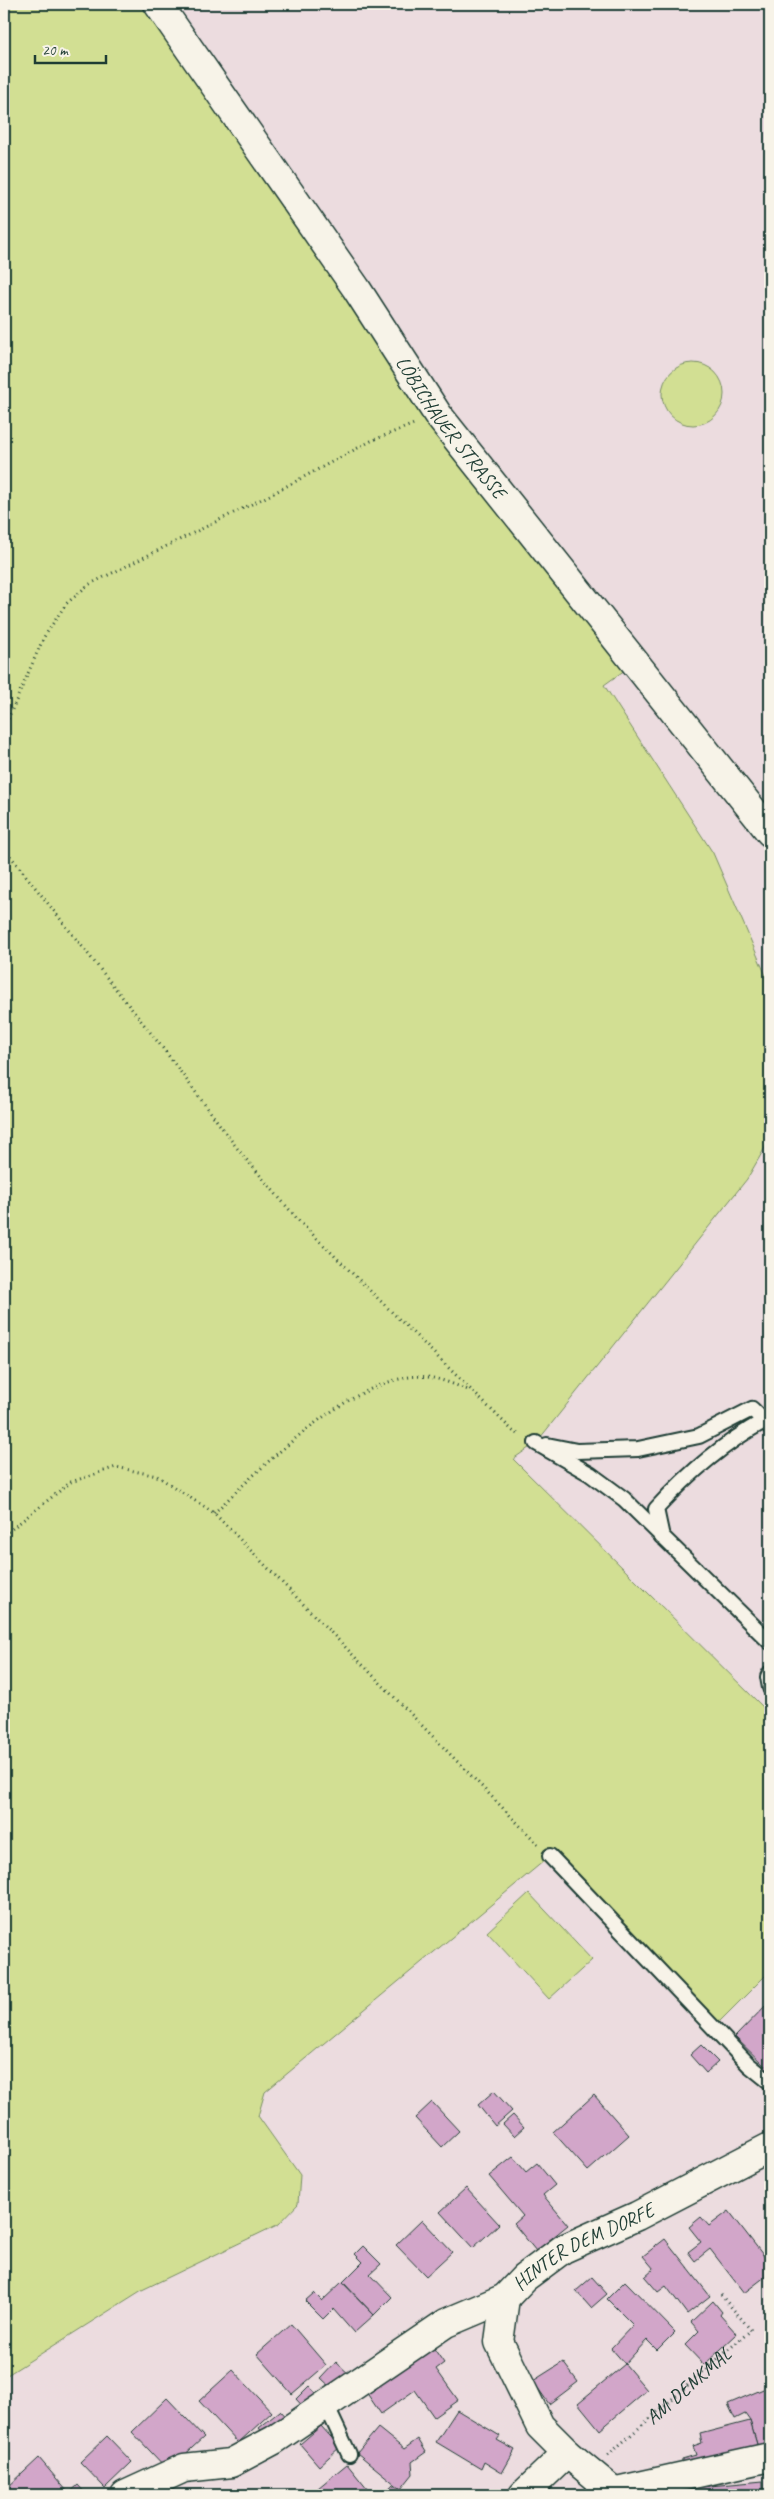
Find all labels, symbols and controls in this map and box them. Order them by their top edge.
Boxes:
scale bar [35,32,106,64]
text: 20 m [42,41,69,60]
street label: LÖBICHAUER STRASSE [391,351,514,506]
street label: HINTER DEM DORFE [507,2196,661,2295]
street label: AM DENKMAL [640,2341,736,2429]

